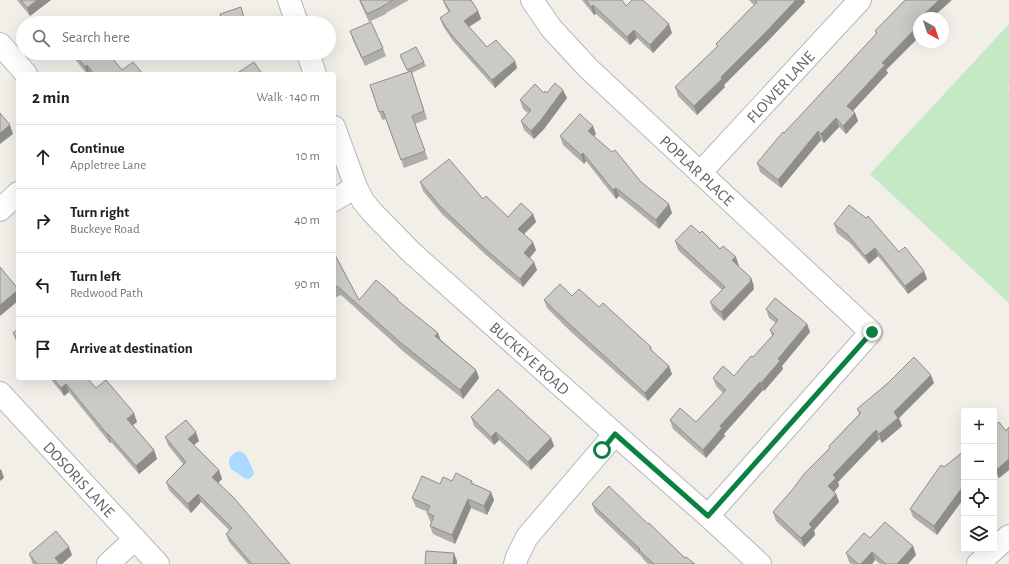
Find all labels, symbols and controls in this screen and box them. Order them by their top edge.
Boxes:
north arrow [913,12,949,48]
search box [16,16,336,60]
icon: search [30,27,52,49]
text: Search here [62,30,130,45]
street label: FLOWER LANE [744,48,818,126]
text: 2 min [32,89,70,106]
text: Walk · 140 m [257,91,320,104]
street label: POPLAR PLACE [657,133,737,209]
text: Continue [70,141,125,156]
icon: ahead [32,146,54,168]
text: 10 m [296,150,320,163]
text: Appletree Lane [70,159,146,172]
text: Turn right [70,205,129,220]
icon: right [32,210,54,232]
text: 40 m [294,214,320,227]
text: Buckeye Road [70,223,140,236]
text: Turn left [70,269,121,284]
icon: left [32,274,54,296]
text: 90 m [294,278,320,291]
text: Redwood Path [70,287,143,300]
street label: BUCKEYE ROAD [486,319,572,398]
route end [863,323,881,341]
icon: arrive [32,338,54,360]
text: Arrive at destination [70,341,193,356]
map controls [961,408,997,552]
button: + [961,408,997,444]
street label: DOSORIS LANE [40,439,117,521]
route start [593,441,611,459]
button: − [961,444,997,480]
button: locate [961,480,997,516]
button: layers [961,516,997,552]

